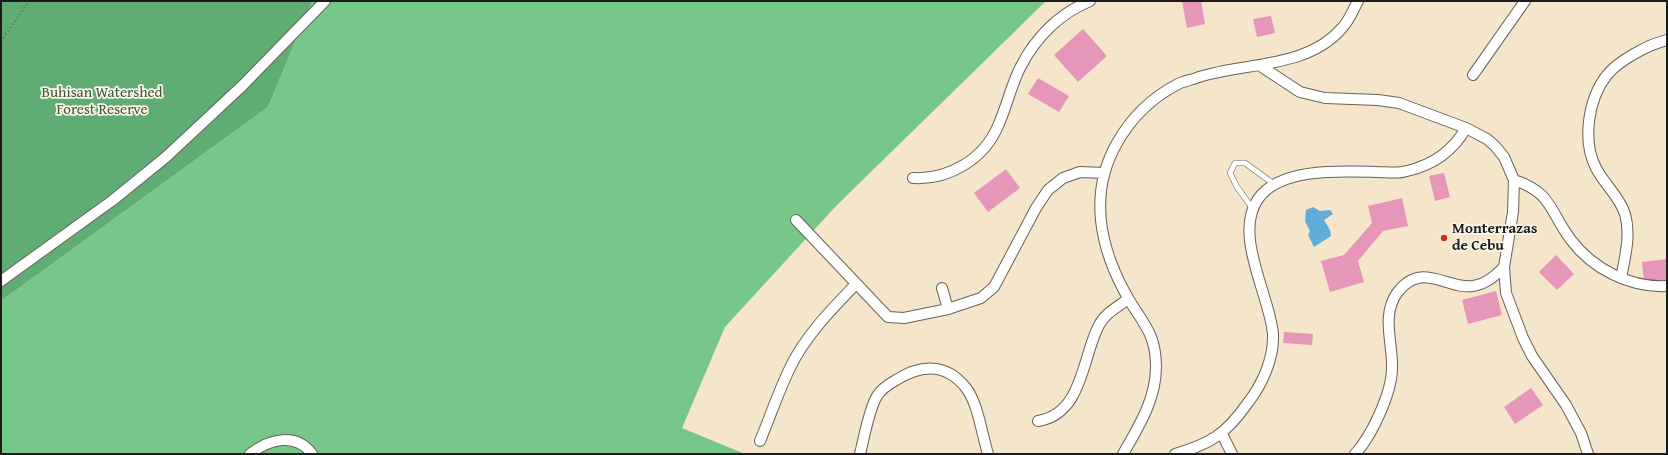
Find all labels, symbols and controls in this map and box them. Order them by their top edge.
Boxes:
park label: Buhisan Watershed Forest Reserve [41,84,163,119]
place label: Monterrazas de Cebu [1452,220,1537,255]
marker: Monterrazas de Cebu [1439,233,1449,243]

